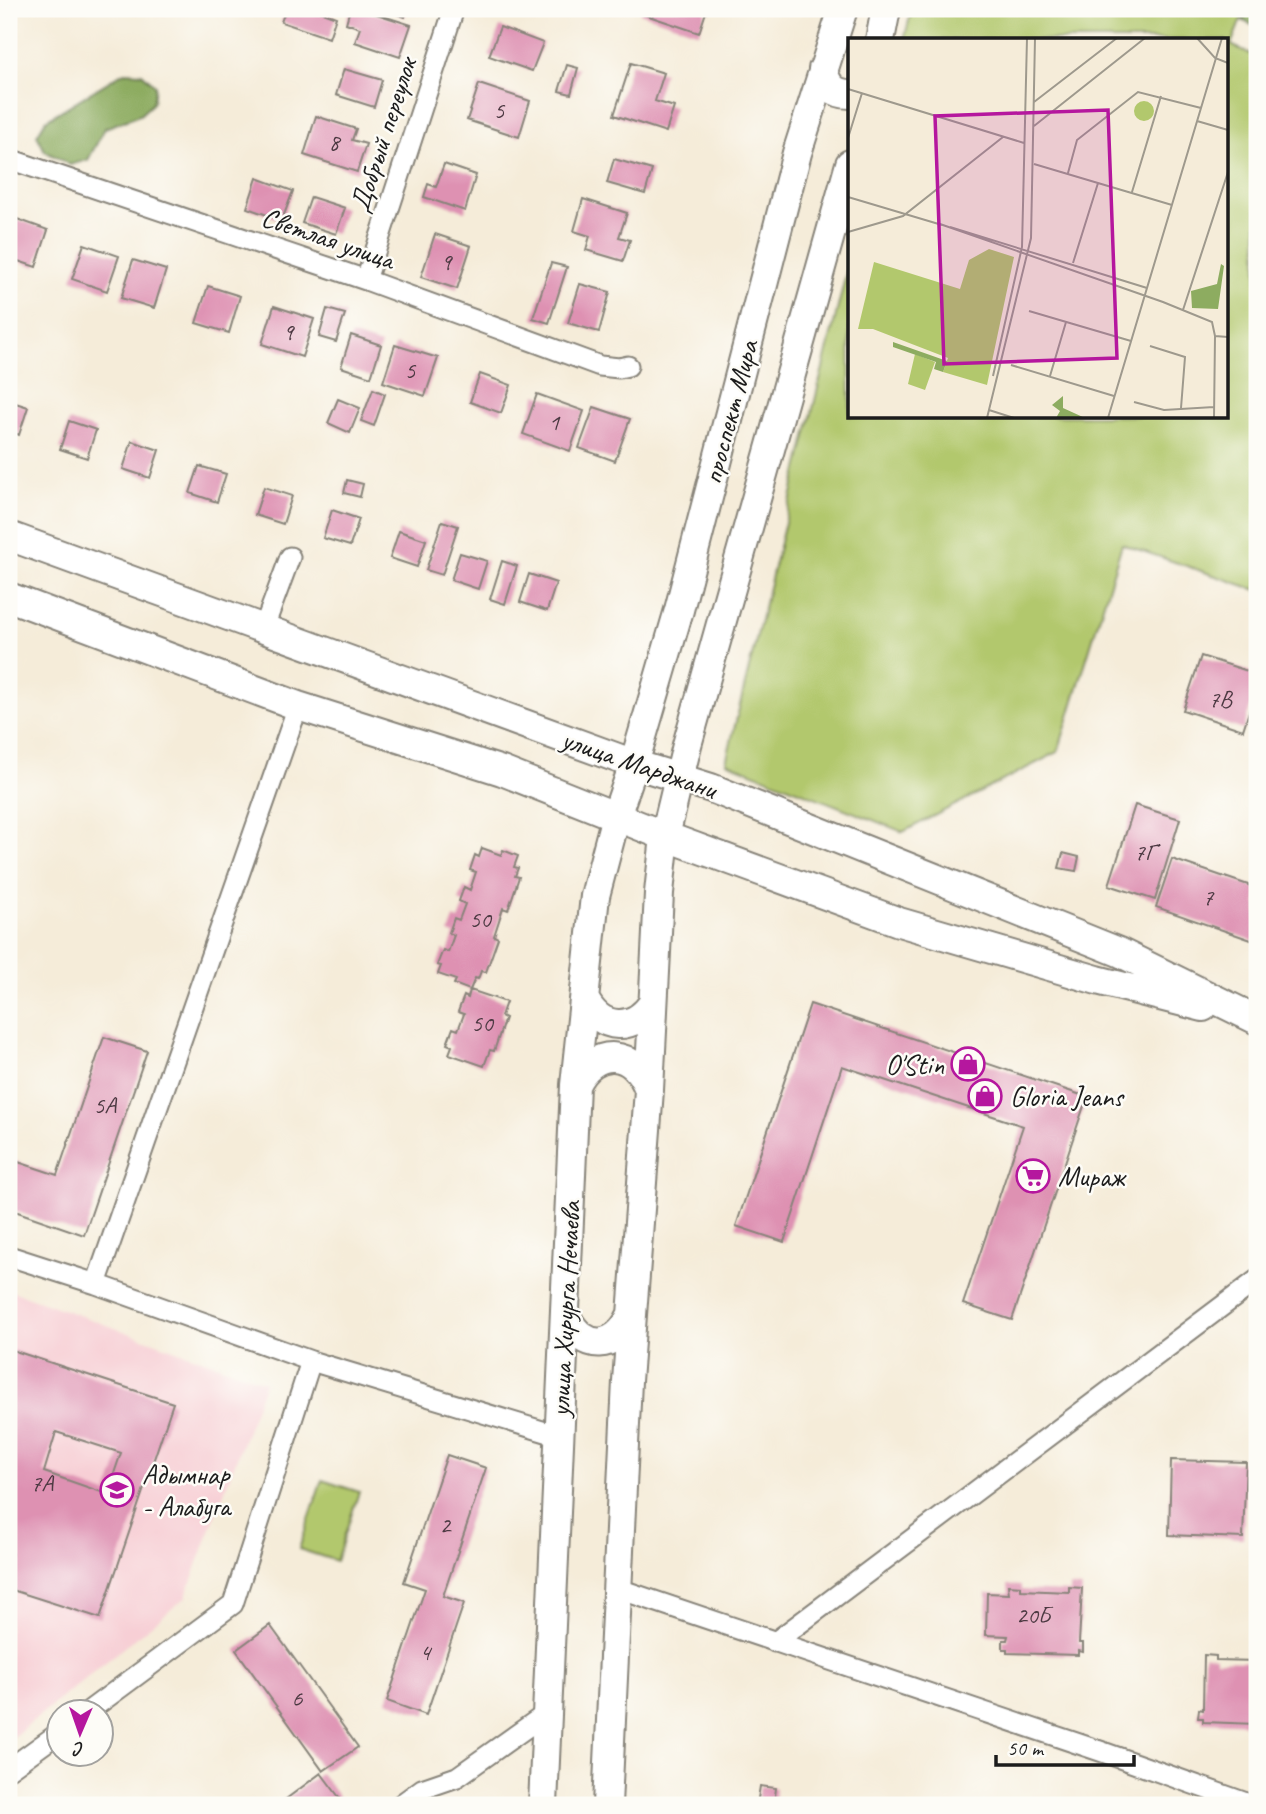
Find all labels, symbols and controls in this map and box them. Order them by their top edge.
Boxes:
inset map [848,38,1228,418]
street label: Добрый переулок [342,51,425,217]
house number: 5 [494,95,506,125]
house number: 8 [329,127,342,157]
street label: Светлая улица [257,199,401,278]
house number: 9 [441,247,454,277]
house number: 9 [283,317,296,347]
street label: проспект Мира [694,335,766,488]
house number: 5 [405,355,417,385]
house number: 1 [549,407,561,437]
house number: 7В [1208,684,1233,714]
street label: улица Марджани [556,721,723,808]
house number: 7Г [1134,837,1161,867]
house number: 7 [1203,882,1215,912]
house number: 50 [469,904,493,934]
house number: 50 [471,1008,495,1038]
shop icon: O'Stin [949,1045,987,1083]
place label: O'Stin [885,1047,944,1082]
shop icon: Gloria Jeans [966,1077,1004,1115]
place label: Gloria Jeans [1010,1079,1125,1114]
house number: 5А [94,1090,117,1120]
supermarket icon: Мираж [1014,1157,1052,1195]
place label: Мираж [1058,1159,1127,1194]
street label: улица Хирурга Нечаева [542,1199,588,1420]
place label: Адымнар - Алабуга [142,1457,233,1524]
house number: 7А [31,1468,54,1498]
school or university icon: Адымнар - Алабуга [98,1471,136,1509]
house number: 2 [440,1510,453,1540]
house number: 20Б [1016,1600,1054,1630]
house number: 4 [420,1637,433,1667]
house number: 6 [292,1683,304,1713]
north arrow [46,1699,116,1769]
scale bar [996,1723,1135,1767]
text: 50 m [1007,1735,1045,1761]
text: С [72,1737,85,1761]

